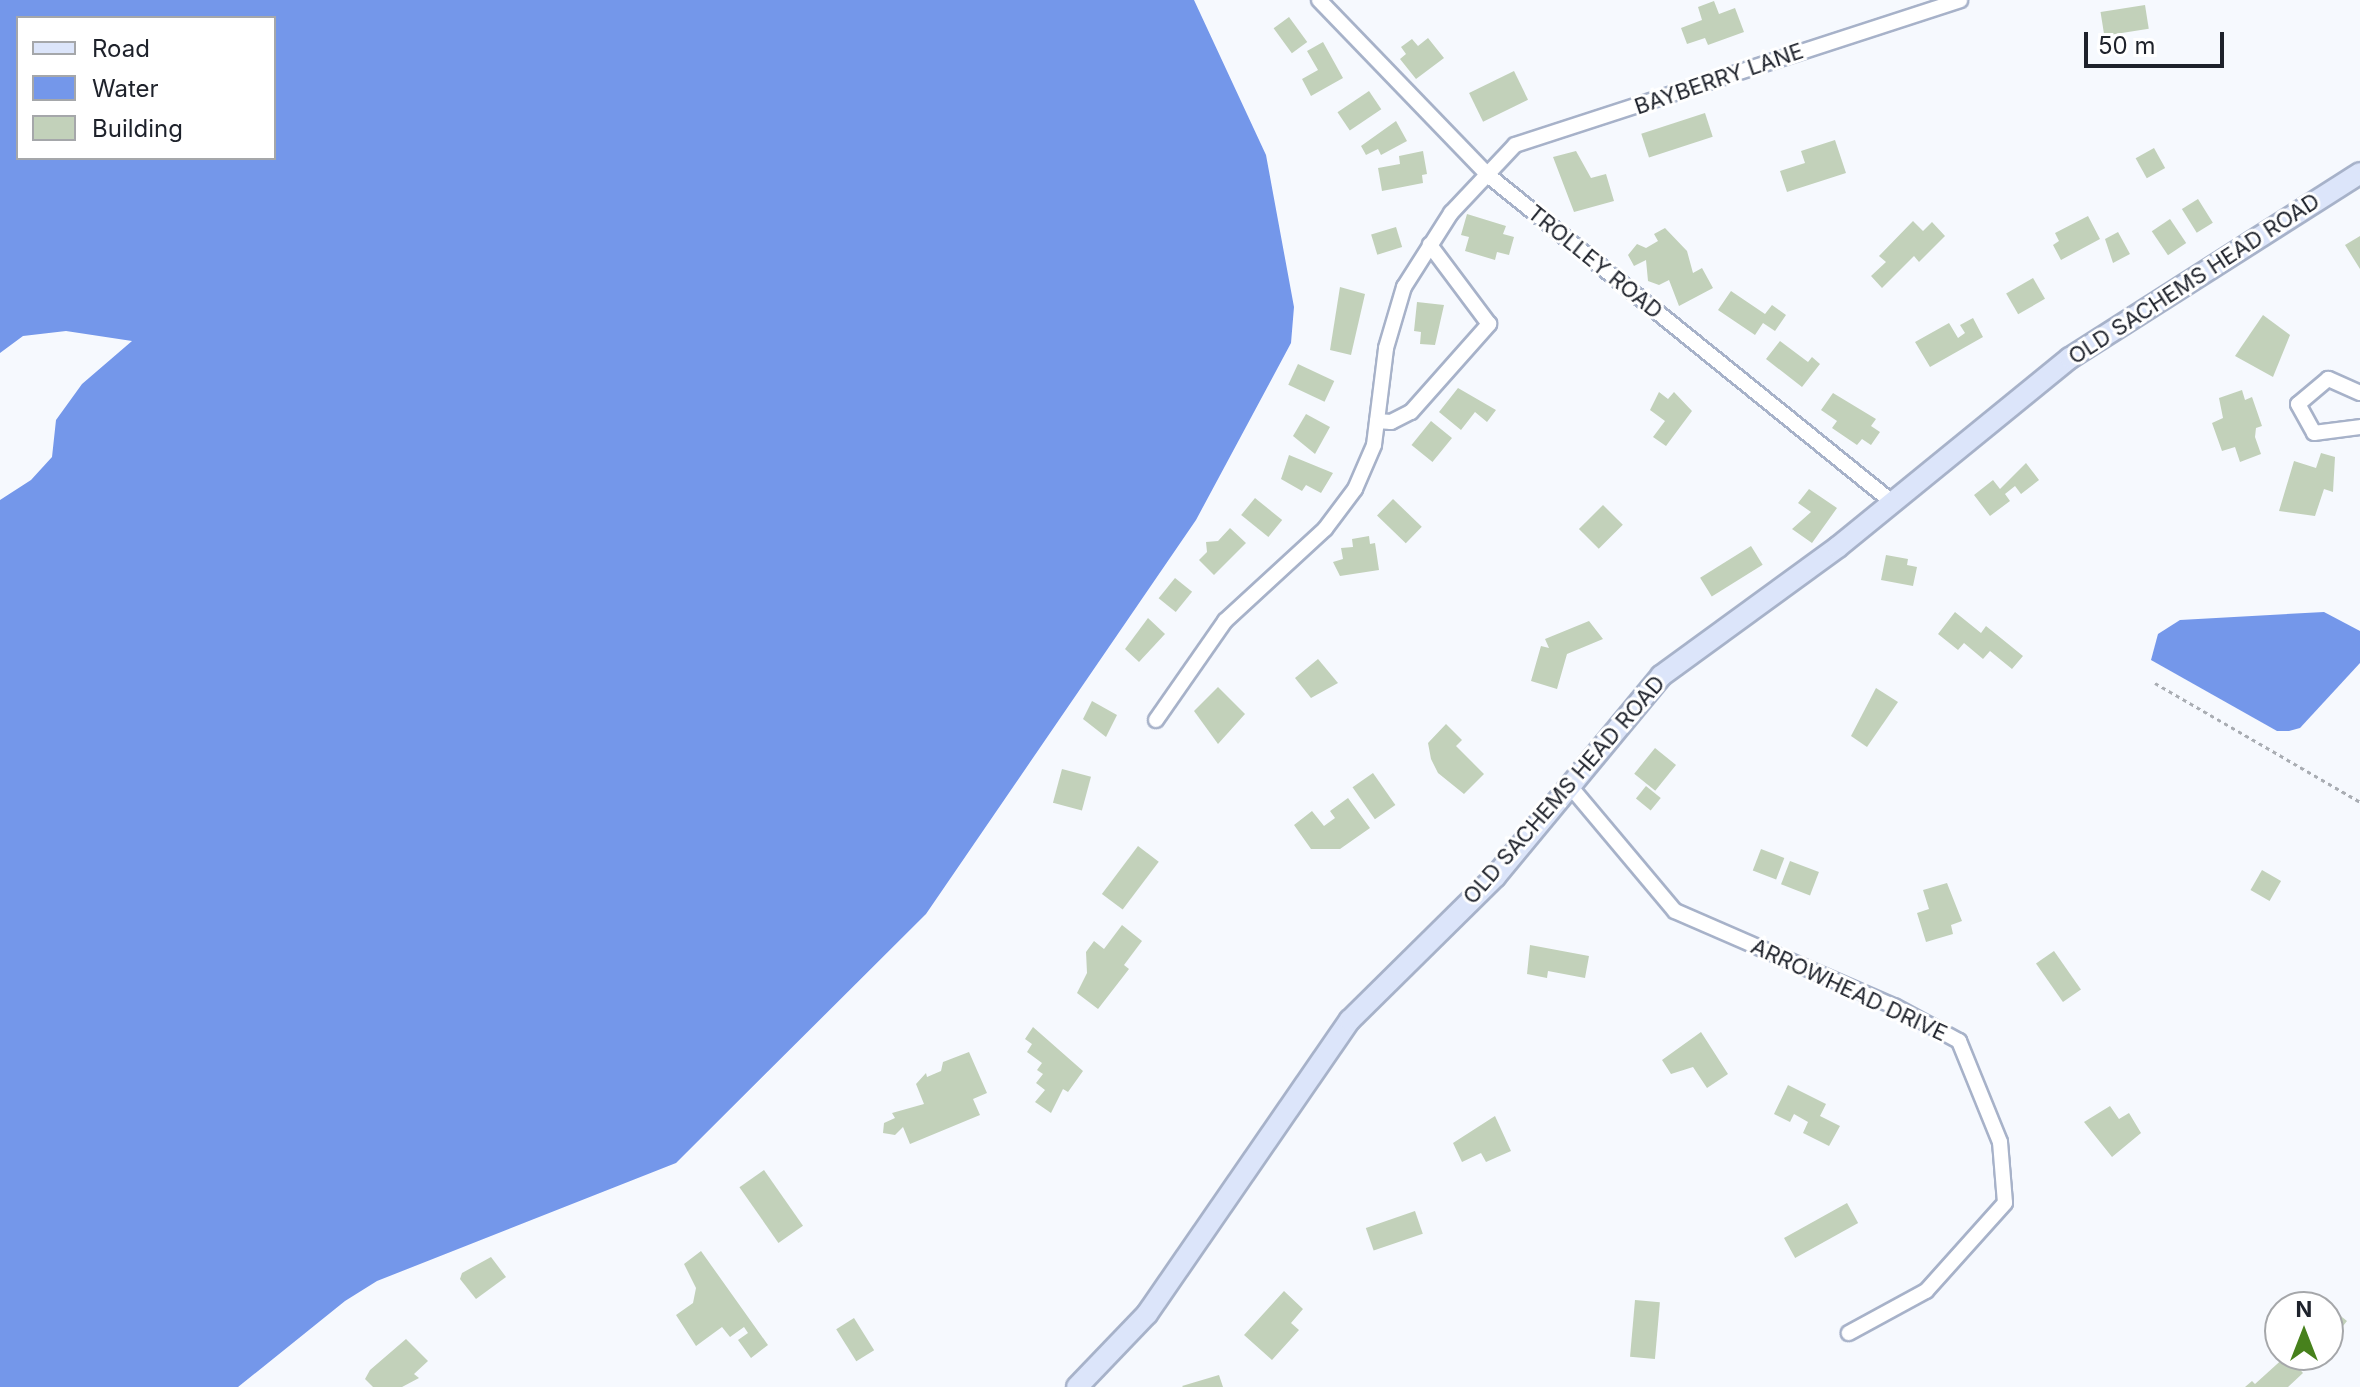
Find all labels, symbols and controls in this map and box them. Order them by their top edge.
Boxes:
legend [16,16,276,160]
scale bar [2088,16,2228,66]
text: 50 m [2098,31,2156,60]
text: Road [92,34,150,63]
street label: BAYBERRY LANE [1631,38,1807,120]
text: Water [92,74,159,103]
text: Building [92,114,183,143]
street label: OLD SACHEMS HEAD ROAD [2064,188,2324,370]
street label: TROLLEY ROAD [1522,200,1668,324]
street label: OLD SACHEMS HEAD ROAD [1458,670,1670,910]
street label: ARROWHEAD DRIVE [1747,933,1951,1047]
north arrow [2264,1291,2344,1371]
text: N [2296,1296,2312,1322]

